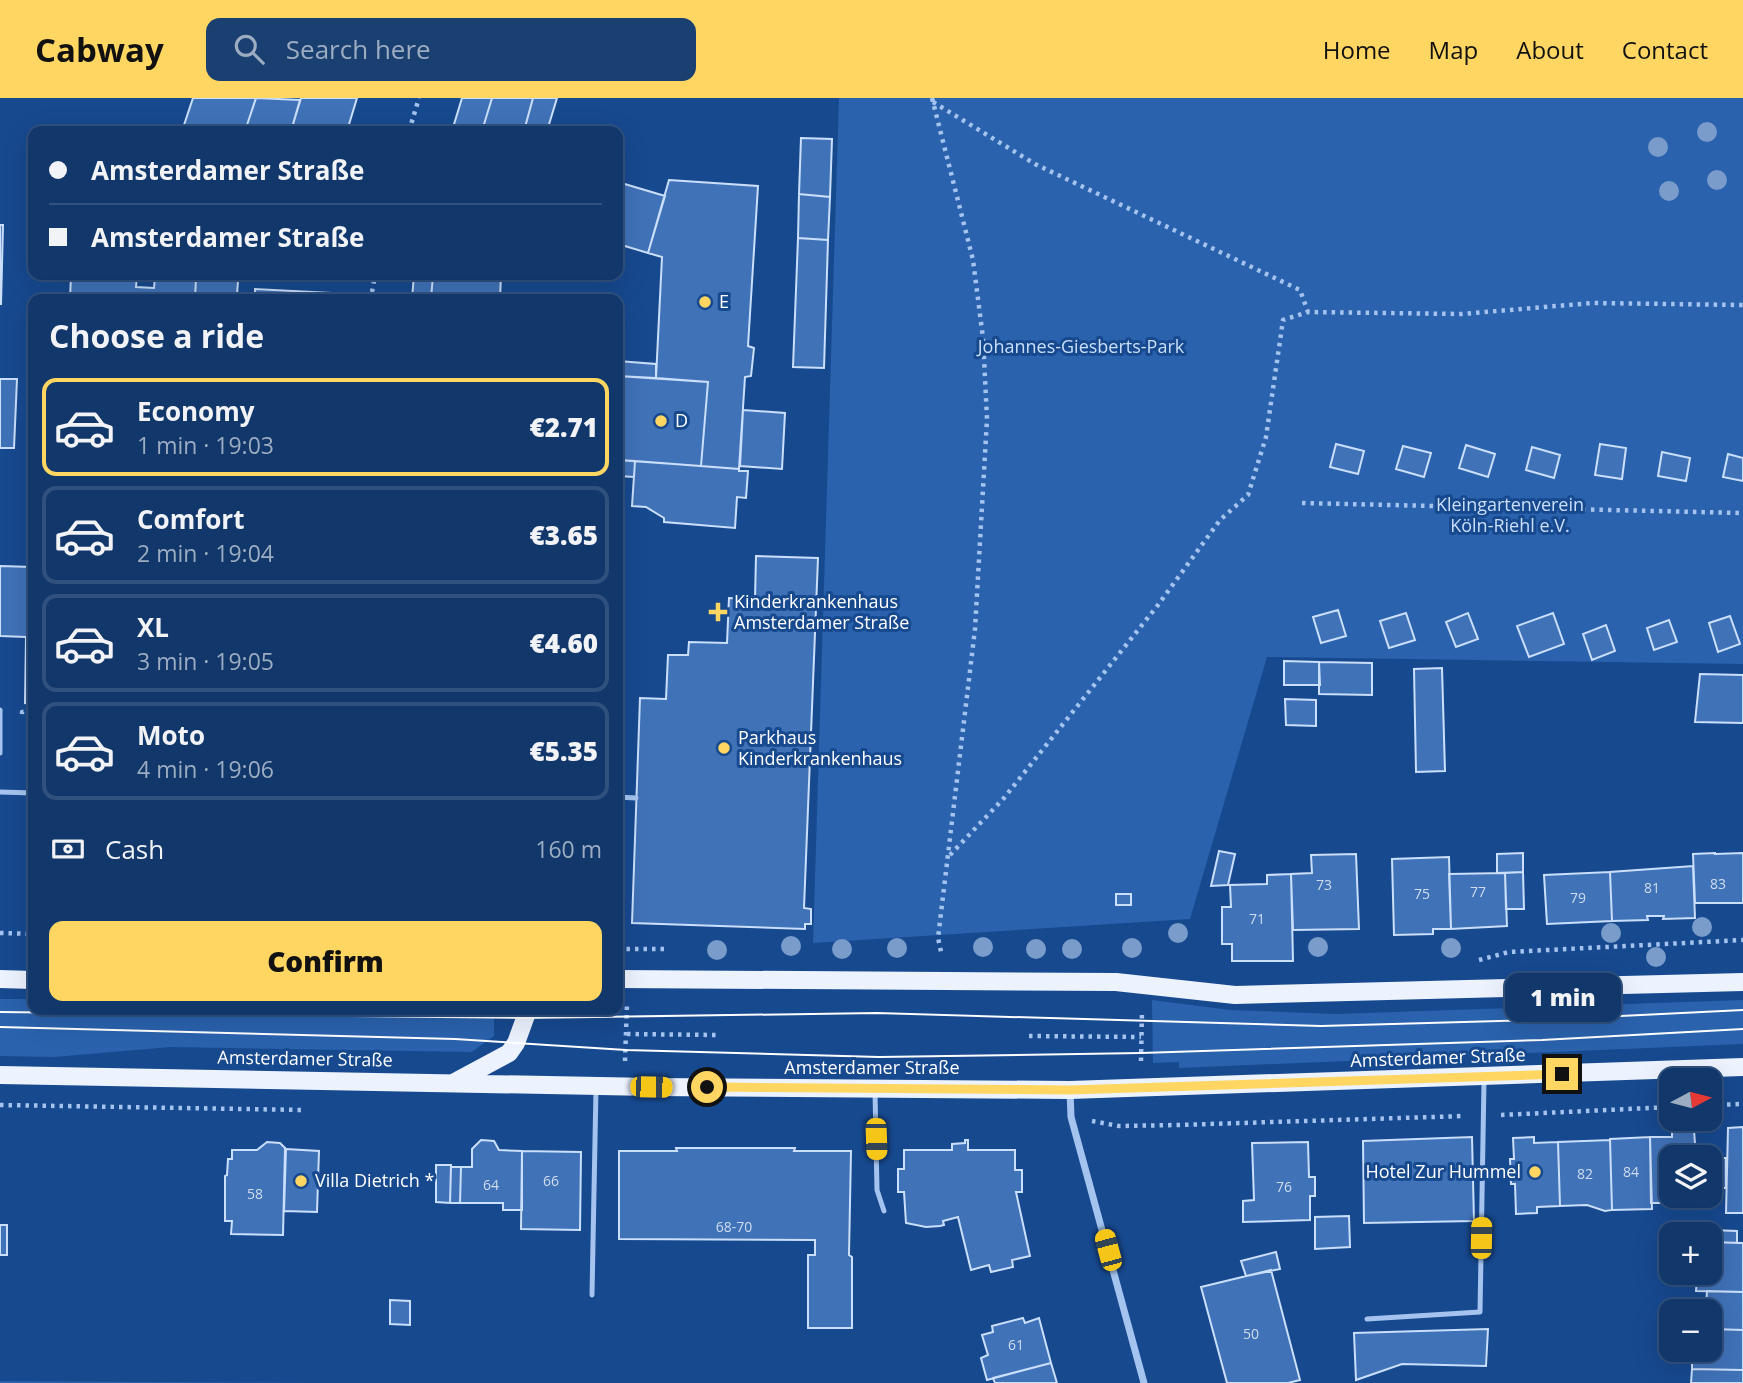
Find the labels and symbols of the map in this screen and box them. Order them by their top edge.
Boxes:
place label: E [719,289,729,313]
marker: E [697,294,713,310]
park label: Johannes-Giesberts-Park [976,334,1185,358]
place label: D [675,408,688,432]
marker: D [653,413,669,429]
park label: Kleingartenverein Köln-Riehl e.V. [1436,492,1584,537]
place label: Kinderkrankenhaus Amsterdamer Straße [734,589,909,634]
marker: Kinderkrankenhaus Amsterdamer Straße [708,602,728,622]
place label: Parkhaus Kinderkrankenhaus [738,725,902,770]
marker: Parkhaus Kinderkrankenhaus [716,740,732,756]
house number: 83 [1710,874,1726,893]
house number: 73 [1316,875,1332,894]
house number: 81 [1644,878,1660,897]
house number: 77 [1470,882,1486,901]
house number: 75 [1414,884,1430,903]
house number: 79 [1570,888,1586,907]
house number: 71 [1249,909,1265,928]
callout: 1 min [1504,972,1620,1021]
street label: Amsterdamer Straße [1350,1042,1526,1072]
street label: Amsterdamer Straße [217,1044,393,1072]
street label: Amsterdamer Straße [784,1055,960,1079]
route end [1546,1058,1578,1090]
north arrow [1659,1068,1722,1130]
route start [691,1071,723,1103]
car [630,1076,673,1098]
car [865,1118,888,1160]
place label: Hotel Zur Hummel [1365,1159,1521,1183]
house number: 84 [1623,1162,1639,1181]
marker: Hotel Zur Hummel [1527,1164,1543,1180]
house number: 82 [1577,1164,1593,1183]
place label: Villa Dietrich * [315,1168,434,1192]
house number: 66 [543,1171,559,1190]
marker: Villa Dietrich * [293,1173,309,1189]
house number: 64 [483,1175,499,1194]
house number: 76 [1276,1177,1292,1196]
house number: 58 [247,1184,263,1203]
house number: 68-70 [716,1217,752,1236]
car [1471,1217,1492,1259]
car [1093,1227,1124,1273]
house number: 50 [1243,1324,1259,1343]
house number: 61 [1008,1335,1024,1354]

